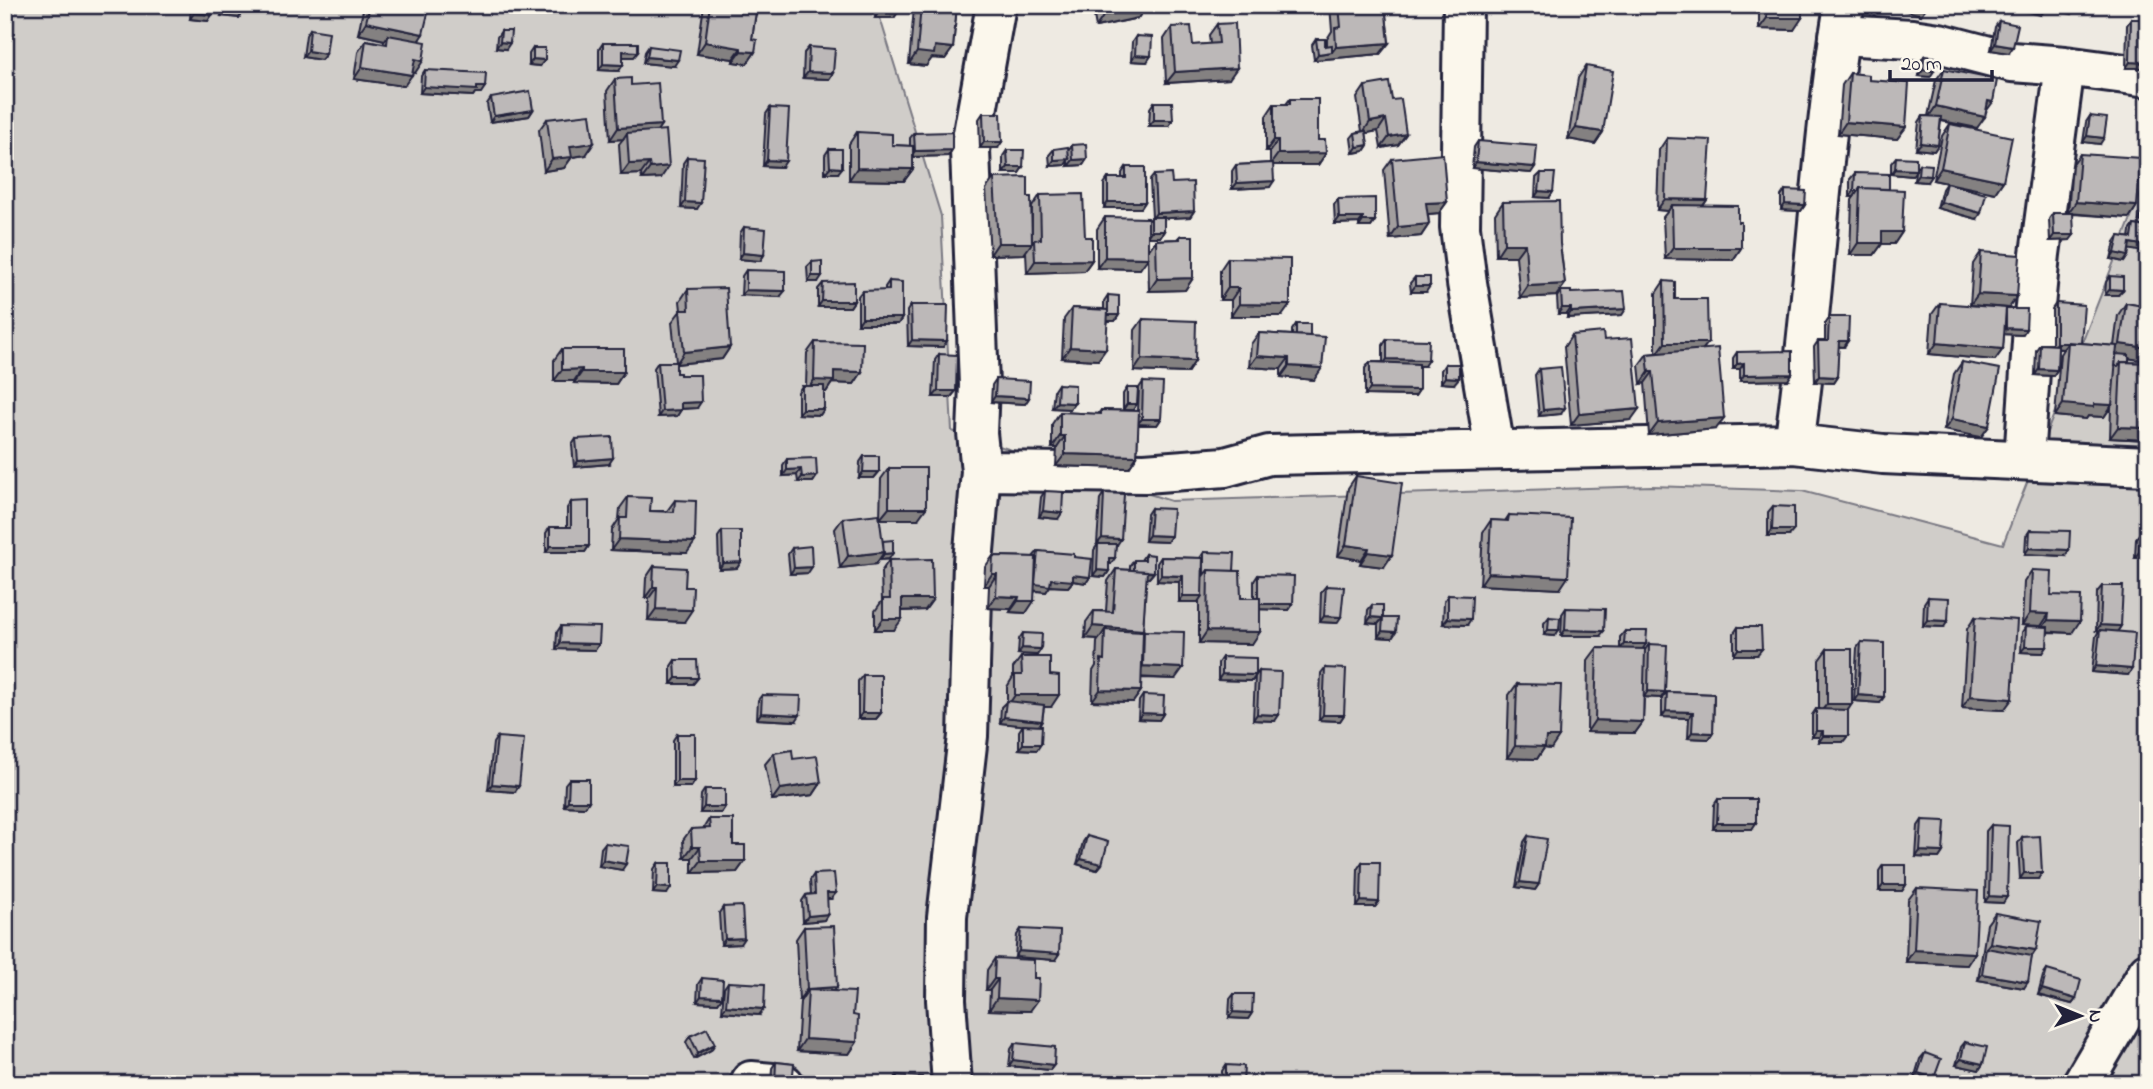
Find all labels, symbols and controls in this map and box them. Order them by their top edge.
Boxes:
scale bar [1890,38,1992,82]
text: 20 m [1901,50,1942,80]
north arrow [2044,981,2114,1050]
text: N [2081,1010,2108,1023]

